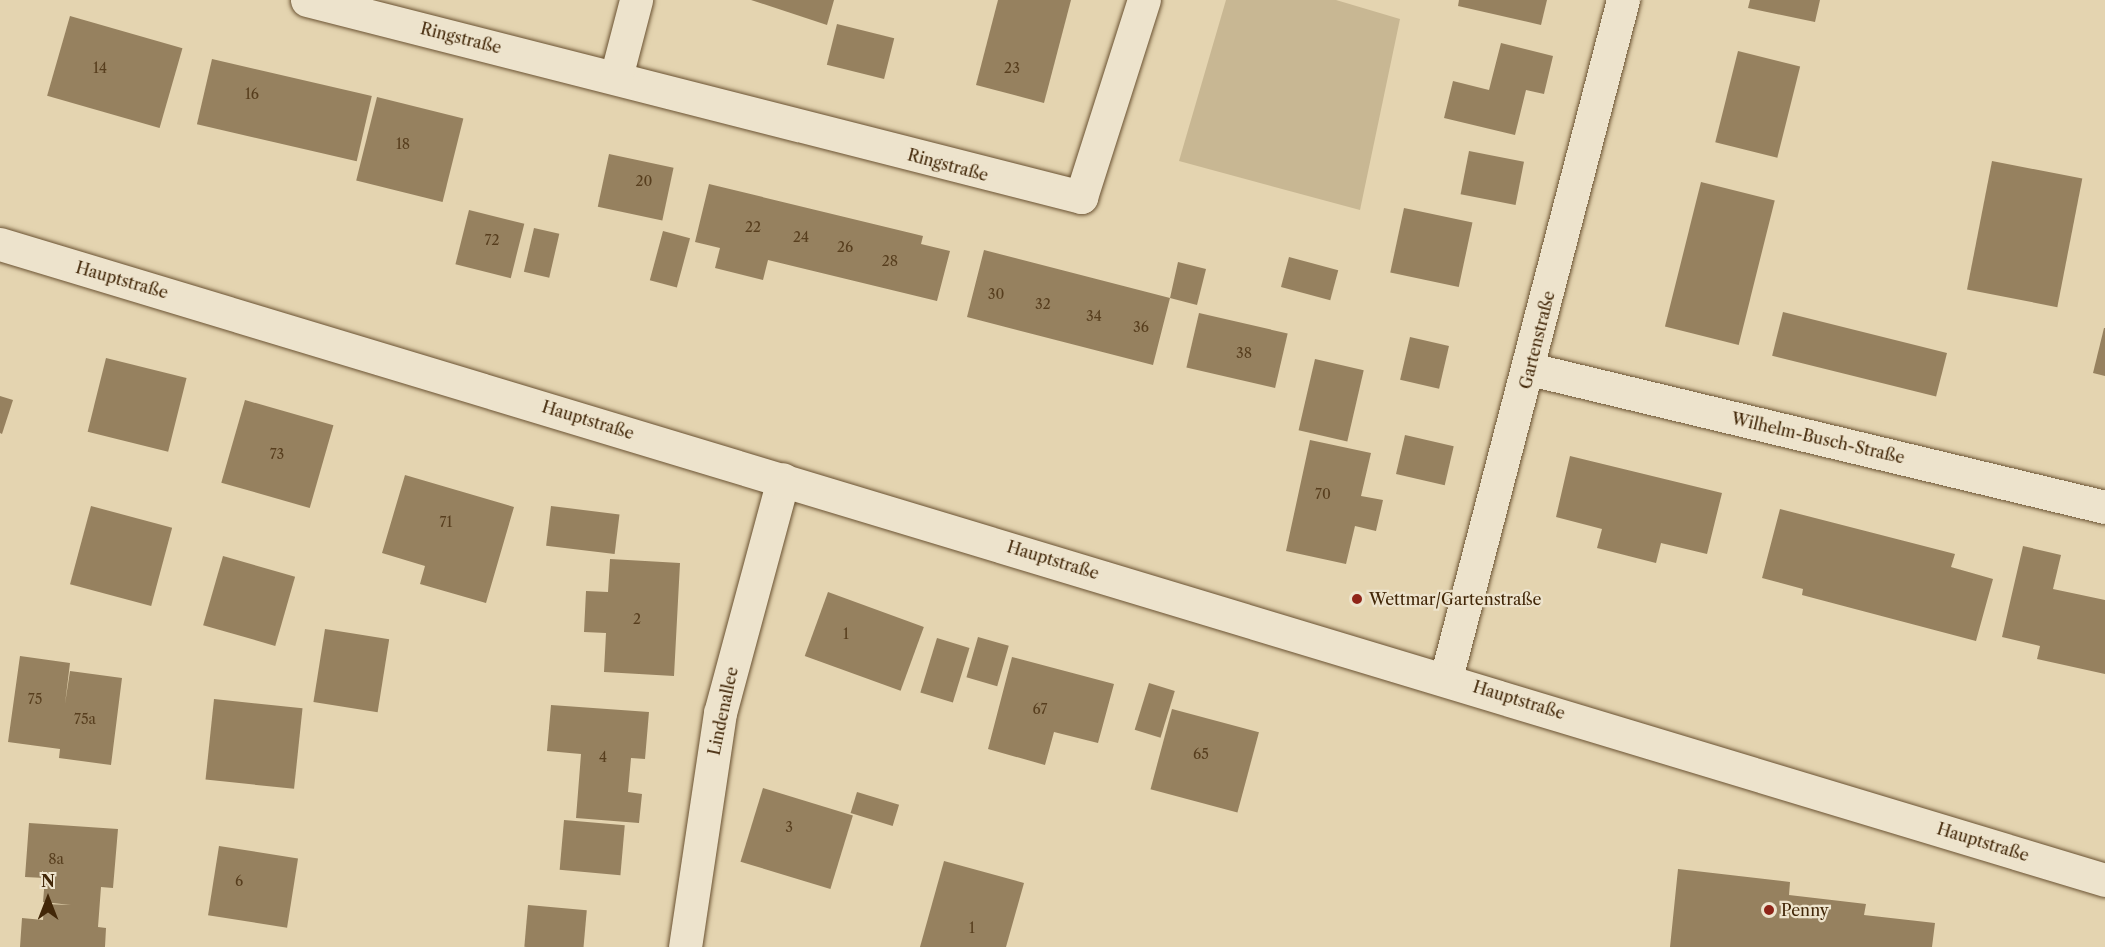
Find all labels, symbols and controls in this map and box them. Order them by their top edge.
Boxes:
street label: Ringstraße [419,19,503,57]
house number: 14 [93,60,107,76]
house number: 23 [1004,60,1020,76]
house number: 16 [245,86,259,102]
house number: 18 [396,136,410,152]
street label: Ringstraße [906,145,990,185]
house number: 20 [636,173,652,189]
house number: 22 [745,219,761,235]
house number: 24 [793,229,809,245]
house number: 72 [485,232,499,248]
house number: 26 [837,239,853,255]
house number: 28 [882,253,898,269]
street label: Hauptstraße [74,258,170,302]
house number: 30 [988,286,1004,302]
street label: Gartenstraße [1516,289,1558,391]
house number: 32 [1035,296,1051,312]
house number: 34 [1086,308,1102,324]
house number: 36 [1133,319,1149,335]
house number: 38 [1236,345,1252,361]
street label: Hauptstraße [540,397,636,443]
street label: Wilhelm-Busch-Straße [1730,409,1906,467]
house number: 73 [270,446,284,462]
house number: 70 [1315,486,1331,502]
house number: 71 [440,514,452,530]
street label: Hauptstraße [1005,537,1101,583]
place label: Wettmar/Gartenstraße [1369,589,1541,609]
marker: Wettmar/Gartenstraße [1350,592,1364,606]
house number: 2 [633,611,641,627]
house number: 1 [843,626,849,642]
street label: Lindenallee [704,665,742,757]
street label: Hauptstraße [1471,677,1567,723]
house number: 75 [28,691,42,707]
house number: 67 [1033,701,1047,717]
house number: 75a [74,711,96,727]
house number: 65 [1193,746,1209,762]
house number: 4 [599,749,607,765]
house number: 3 [785,819,793,835]
street label: Hauptstraße [1935,819,2031,865]
house number: 8a [48,851,64,867]
north arrow [18,869,78,929]
text: N [41,871,55,891]
house number: 6 [235,873,243,889]
place label: Penny [1781,900,1829,920]
marker: Penny [1762,903,1776,917]
house number: 1 [969,920,975,936]

